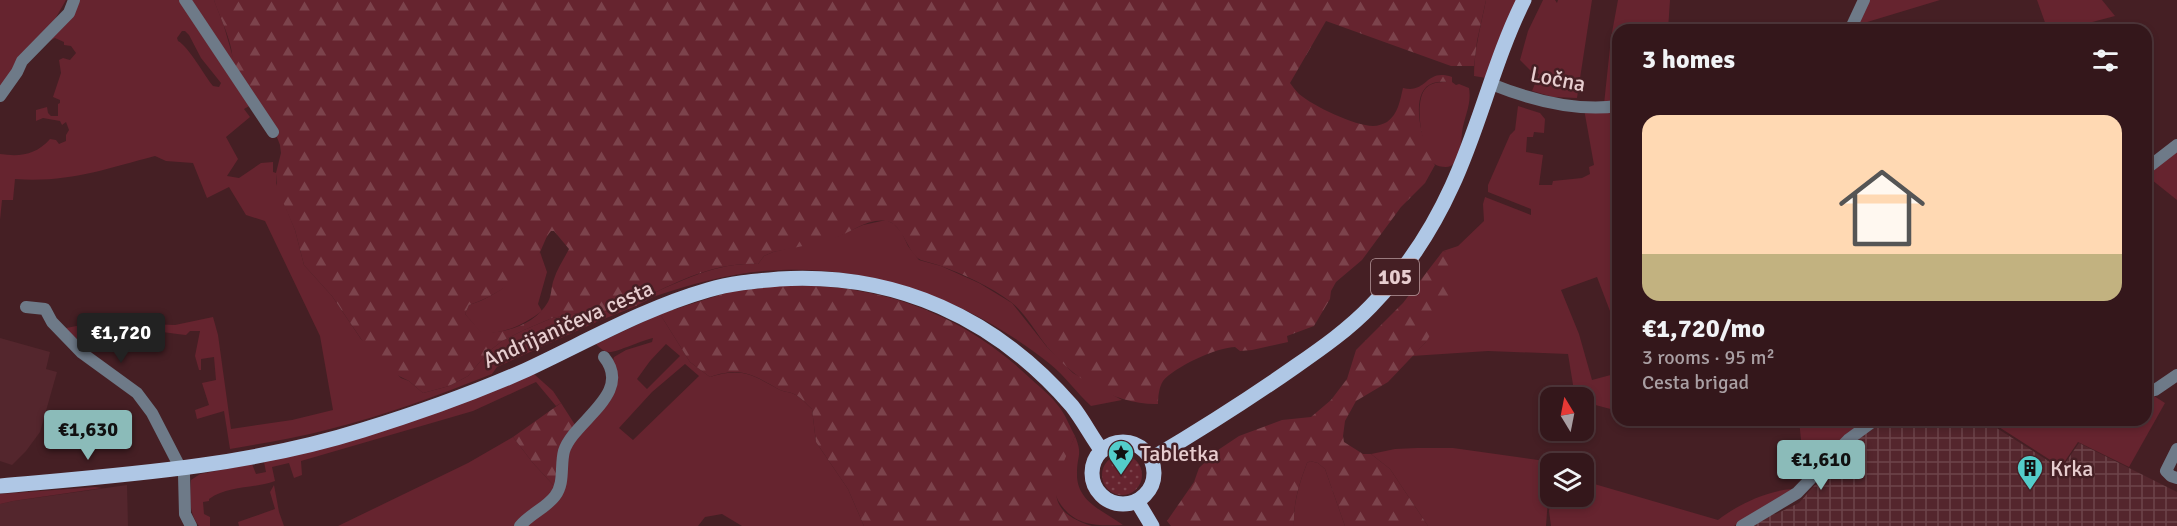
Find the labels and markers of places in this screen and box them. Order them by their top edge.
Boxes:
pin: €1,720 [72,313,170,364]
pin: €1,630 [39,410,137,461]
place icon: Tabletka [1106,438,1136,476]
place label: Tabletka [1140,440,1219,467]
pin: €1,610 [1772,440,1870,491]
building icon: Krka [2015,453,2045,491]
place label: Krka [2050,455,2093,482]

